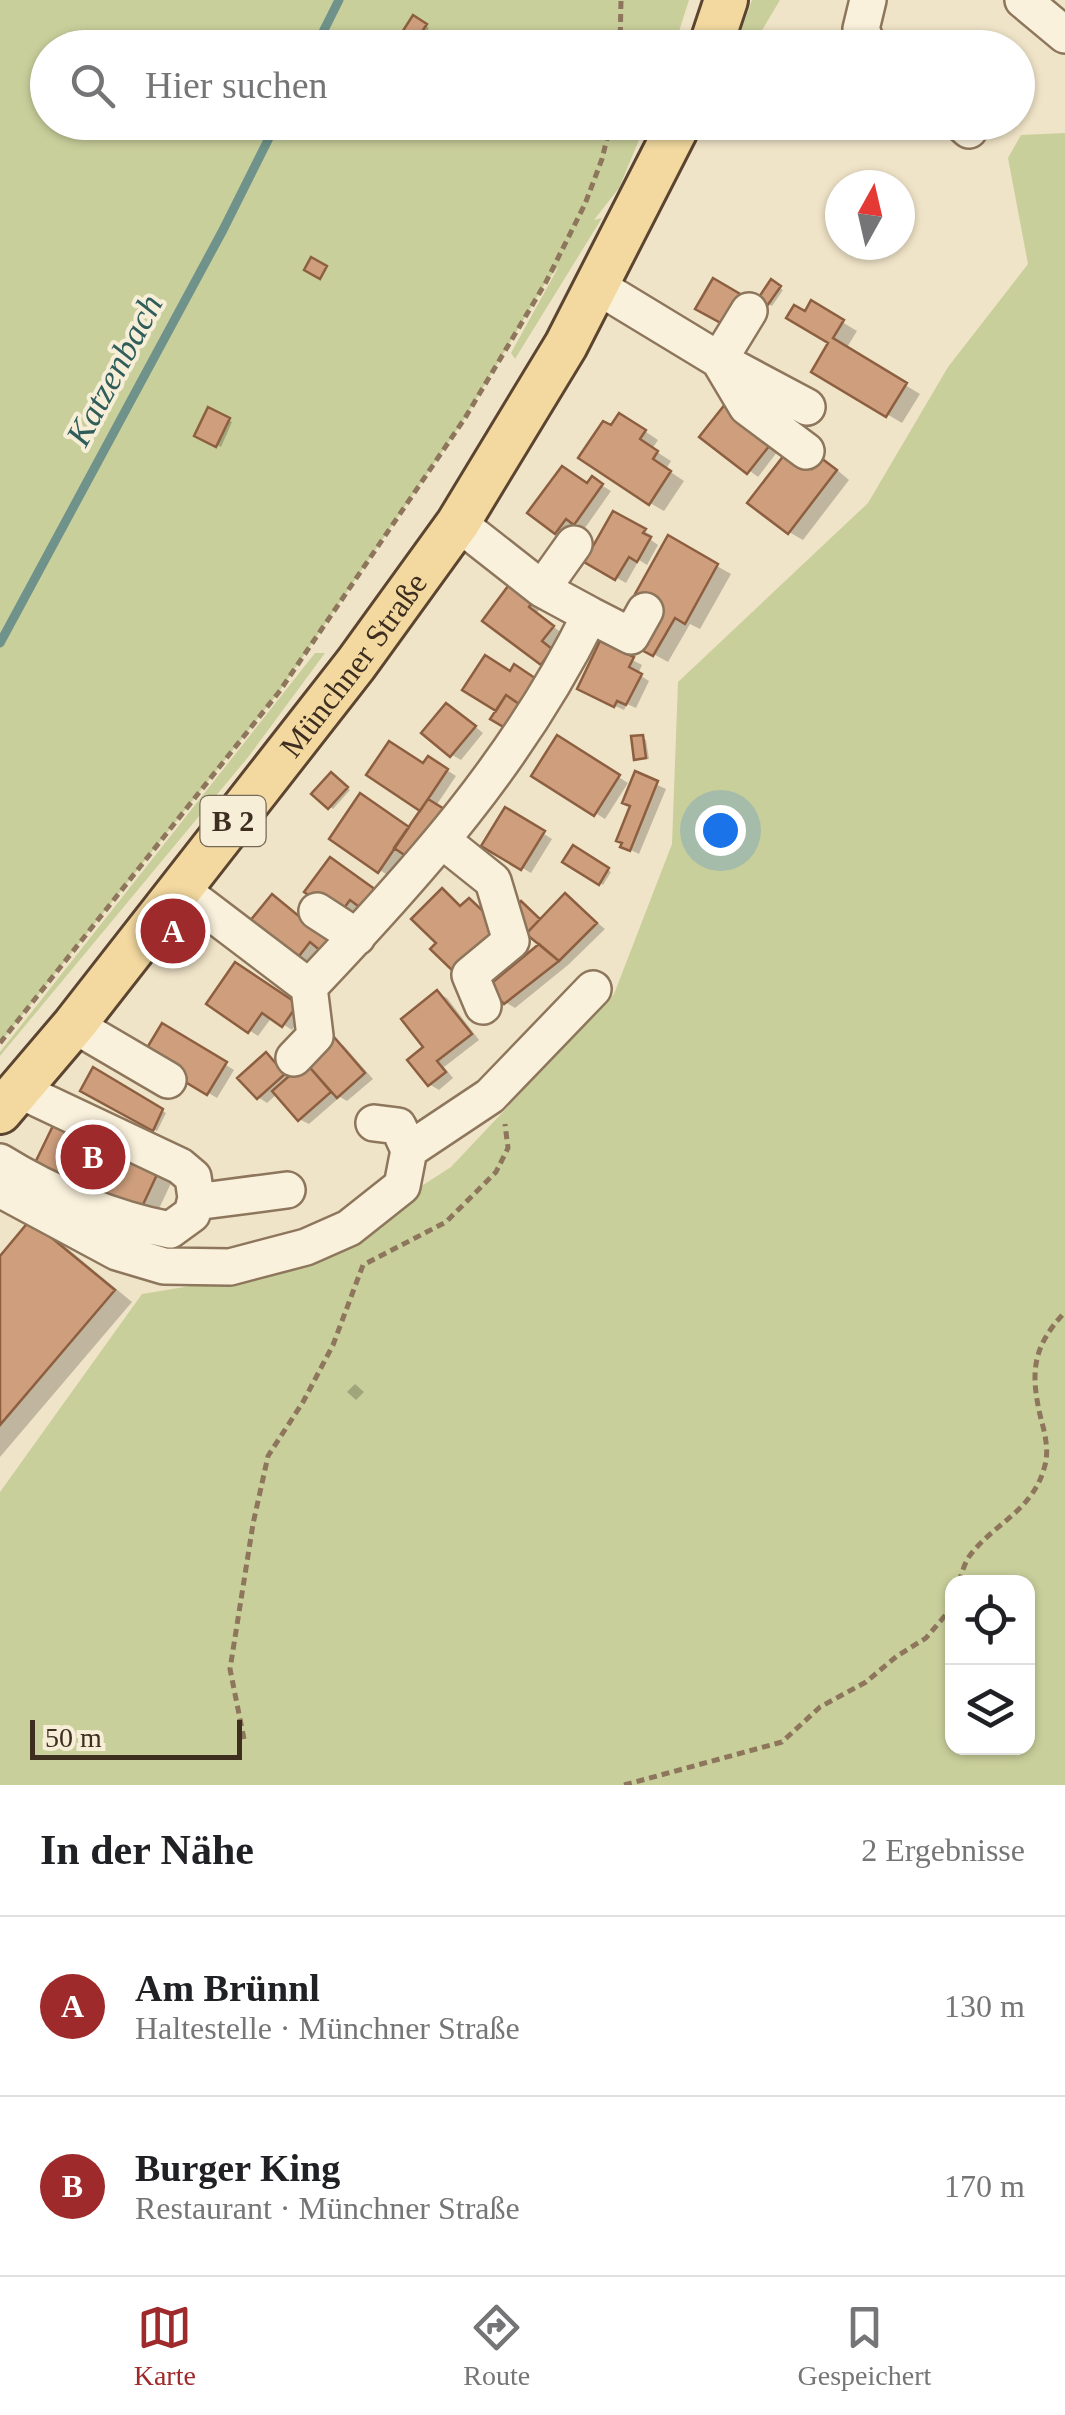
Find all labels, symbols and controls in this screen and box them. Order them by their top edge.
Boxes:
search box [30,30,1035,140]
icon: search [65,58,120,113]
text: Hier suchen [145,64,328,106]
north arrow [825,170,915,260]
water label: Katzenbach [58,288,170,453]
street label: Münchner Straße [272,566,434,764]
road number: B 2 [200,796,266,846]
your location [695,805,746,856]
pin: A [140,894,206,968]
pin: B [61,1120,126,1194]
map controls [945,1575,1035,1755]
button: locate [945,1575,1035,1665]
button: layers [945,1665,1035,1755]
scale bar [30,1715,242,1760]
text: 50 m [45,1722,102,1753]
text: In der Nähe [40,1827,254,1873]
text: 2 Ergebnisse [861,1832,1025,1868]
text: Am Brünnl [135,1967,320,2009]
text: A [61,1988,84,2024]
text: 130 m [944,1988,1025,2024]
text: Haltestelle · Münchner Straße [135,2010,520,2046]
text: Burger King [135,2147,340,2189]
text: B [62,2168,83,2204]
text: 170 m [944,2168,1025,2204]
text: Restaurant · Münchner Straße [135,2190,520,2226]
tab: Karte [134,2300,196,2392]
tab: Route [463,2300,530,2392]
tab: Gespeichert [798,2300,931,2392]

